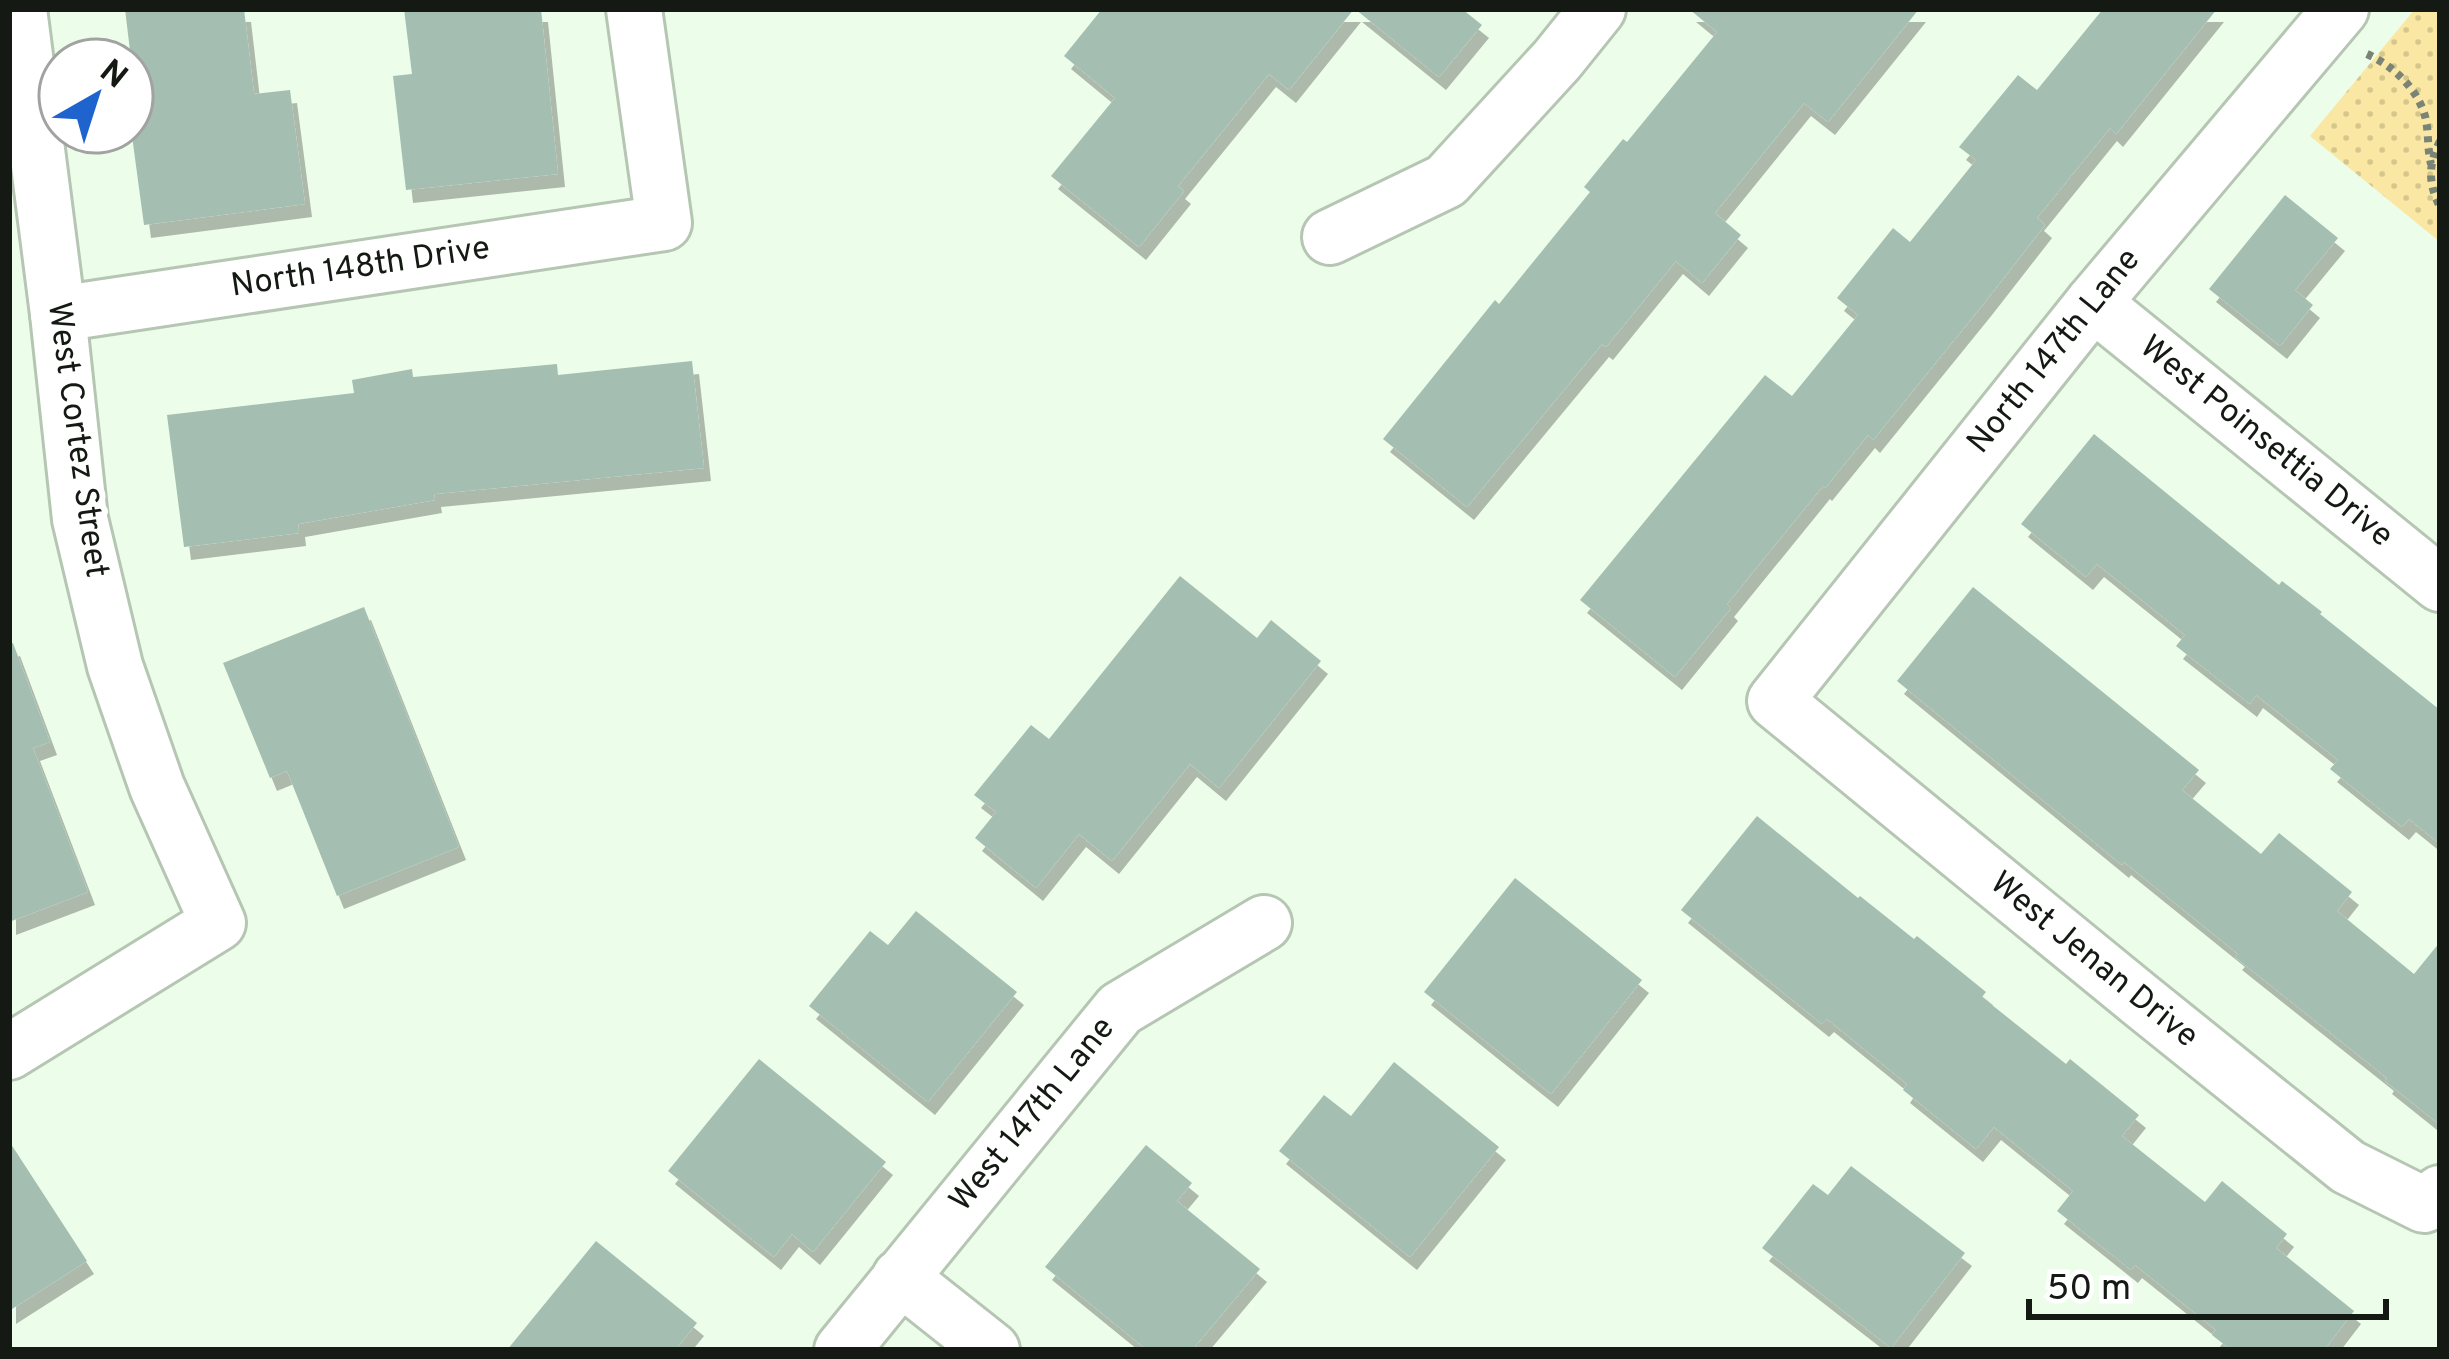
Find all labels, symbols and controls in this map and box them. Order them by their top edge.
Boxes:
north arrow [36,36,156,156]
text: N [90,52,135,100]
street label: North 148th Drive [228,228,493,309]
street label: North 147th Lane [1959,241,2151,463]
street label: West Cortez Street [36,300,116,580]
street label: West Poinsettia Drive [2130,327,2401,558]
street label: West Jenan Drive [1980,864,2206,1059]
street label: West 147th Lane [942,1009,1125,1221]
scale bar [2029,1245,2386,1319]
text: 50 m [2047,1267,2131,1313]

